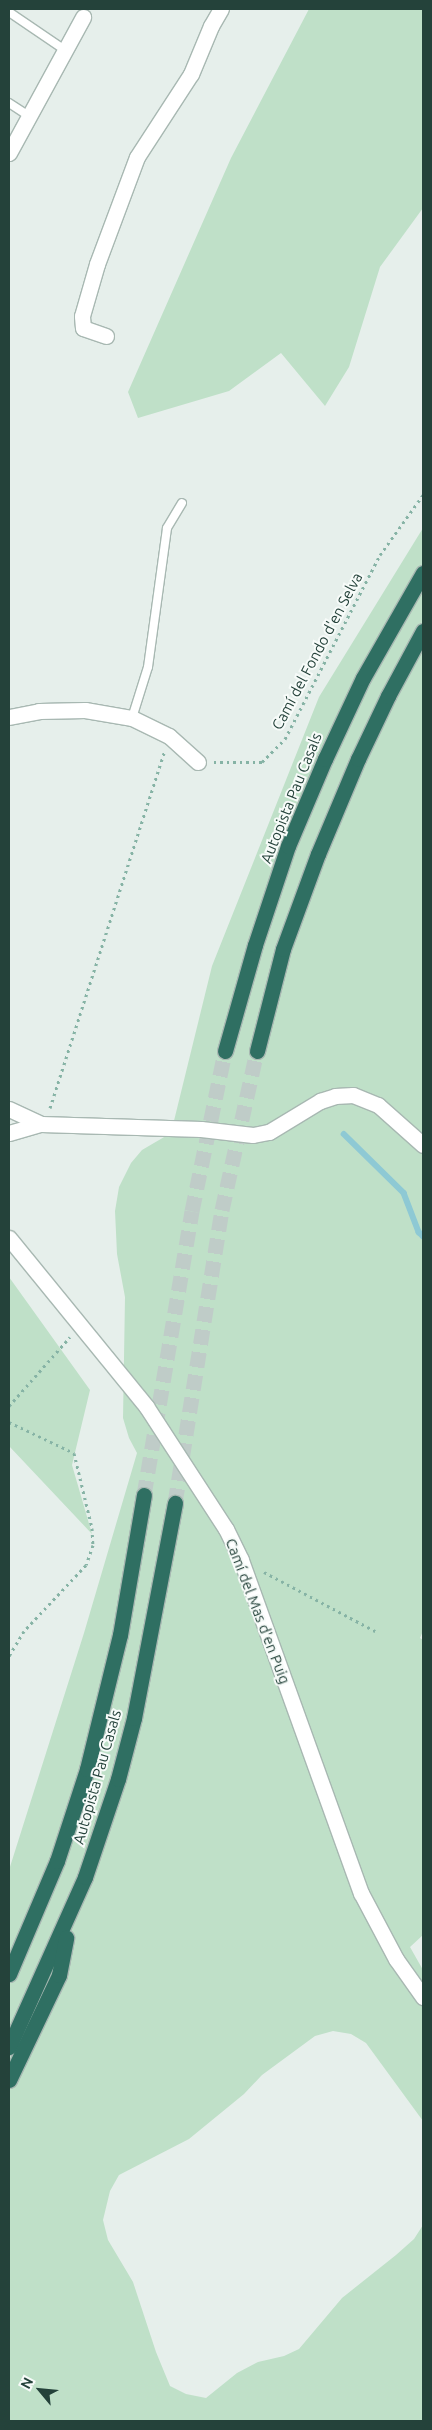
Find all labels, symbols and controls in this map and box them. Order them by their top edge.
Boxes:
street label: Camí del Fondo d'en Selva [268,569,366,733]
street label: Autopista Pau Casals [257,730,325,866]
street label: Camí del Mas d'en Puig [222,1536,294,1686]
street label: Autopista Pau Casals [69,1708,125,1846]
north arrow [15,2365,65,2415]
text: N [17,2375,36,2391]

